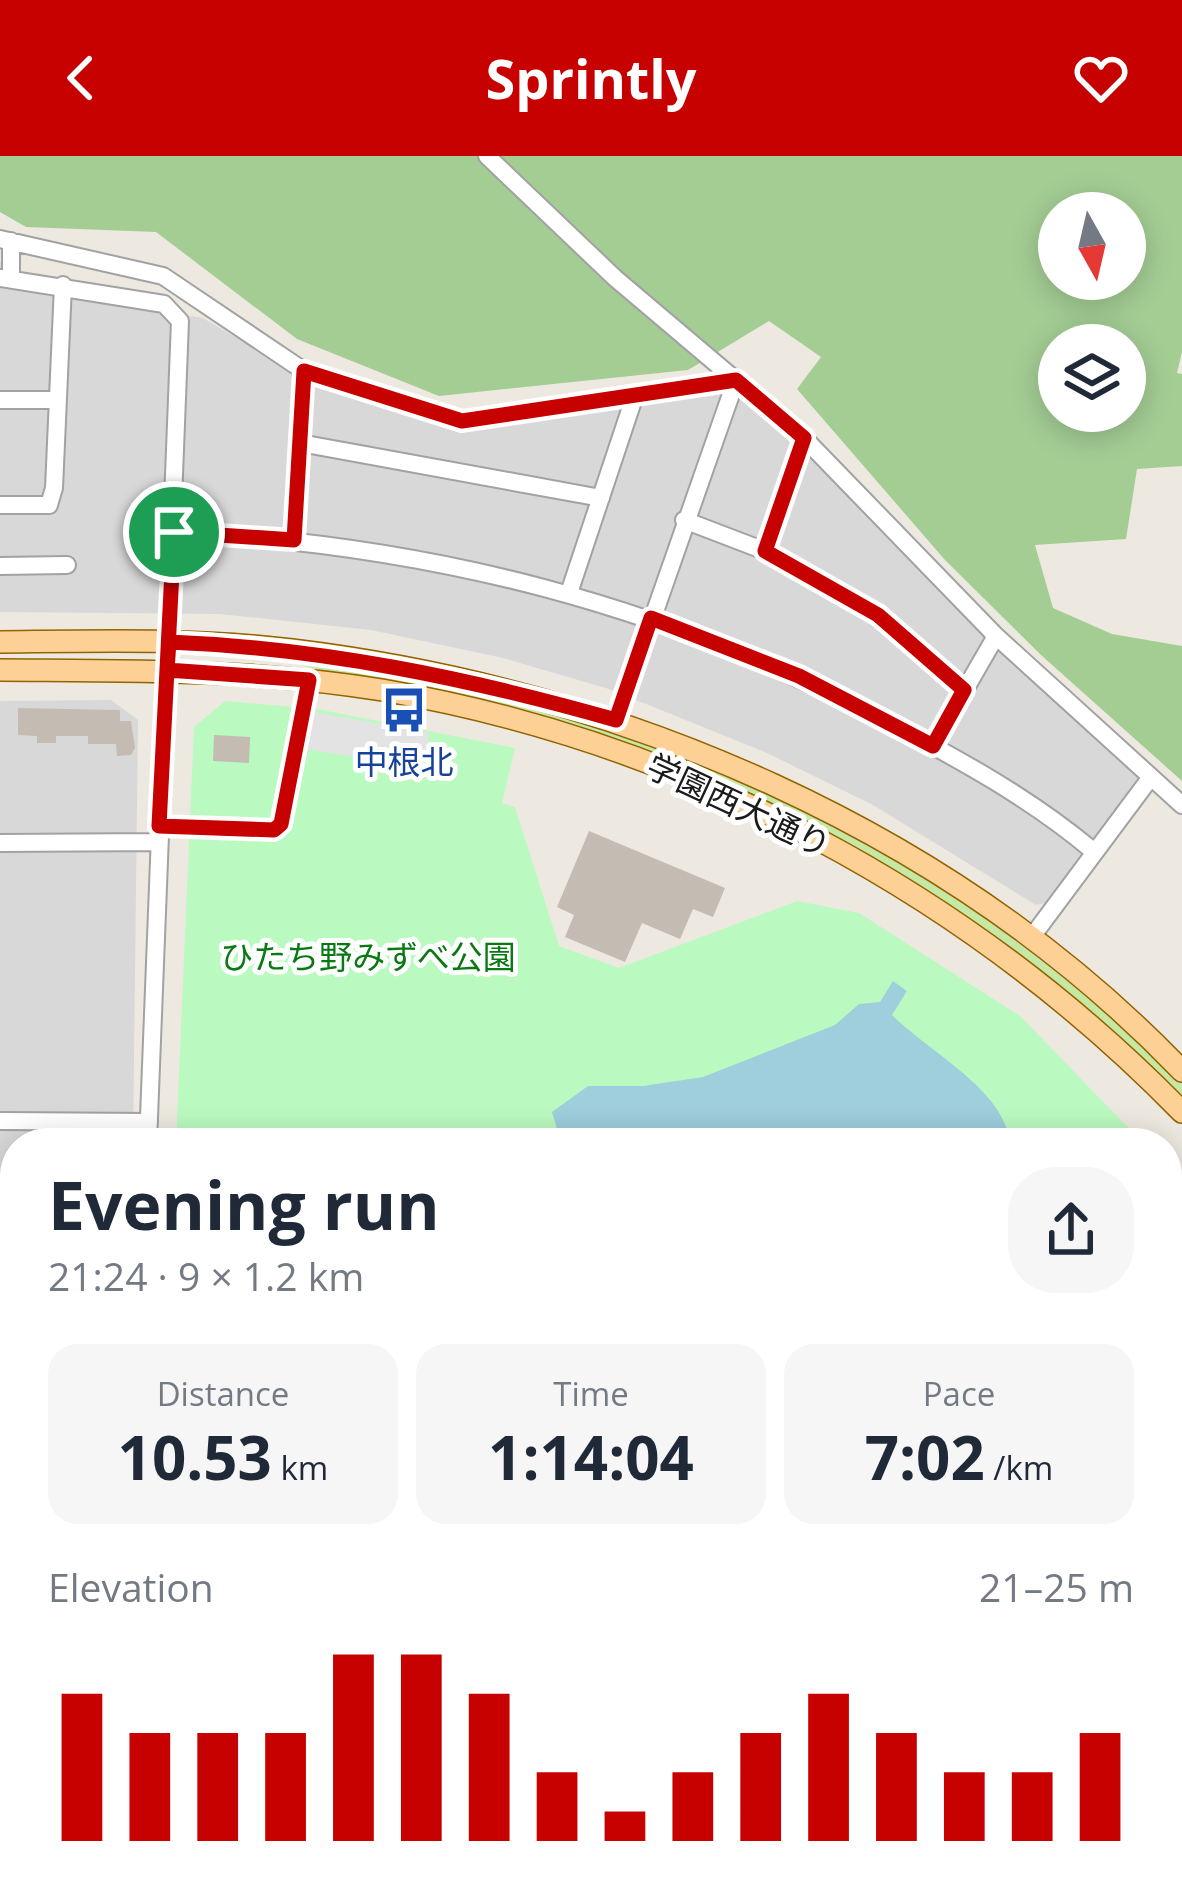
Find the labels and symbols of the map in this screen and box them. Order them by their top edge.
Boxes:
north arrow [1038,192,1146,300]
pin [123,481,225,583]
bus stop icon: 中根北 [379,685,429,735]
place label: 中根北 [355,739,454,784]
street label: 学園西大通り [640,743,838,867]
park label: ひたち野みずべ公園 [220,934,516,979]

